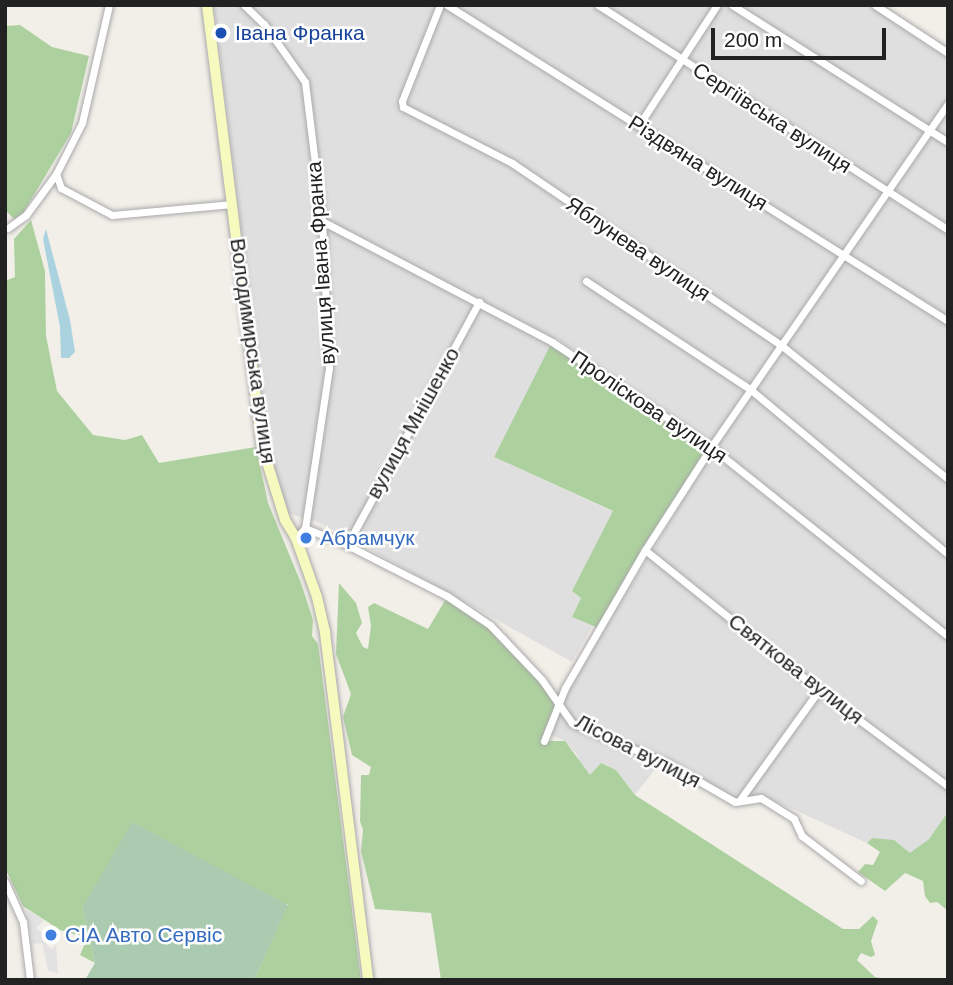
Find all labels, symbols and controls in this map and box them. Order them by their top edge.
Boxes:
scale bar [715,14,890,58]
place label: Івана Франка [235,20,365,46]
marker: Івана Франка [213,25,229,41]
text: 200 m [724,28,782,51]
street label: Сергіївська вулиця [688,57,856,179]
street label: Різдвяна вулиця [624,110,772,216]
street label: вулиця Івана Франка [301,160,341,366]
street label: Яблунева вулиця [561,191,715,307]
street label: Володимирська вулиця [225,237,281,465]
street label: вулиця Мнішенко [361,343,465,503]
street label: Проліскова вулиця [566,345,732,469]
place label: Абрамчук [320,525,414,551]
marker: Абрамчук [298,530,314,546]
street label: Святкова вулиця [723,608,869,730]
street label: Лісова вулиця [571,709,705,793]
place label: СІА Авто Сервіс [65,922,222,948]
marker: СІА Авто Сервіс [43,927,59,943]

